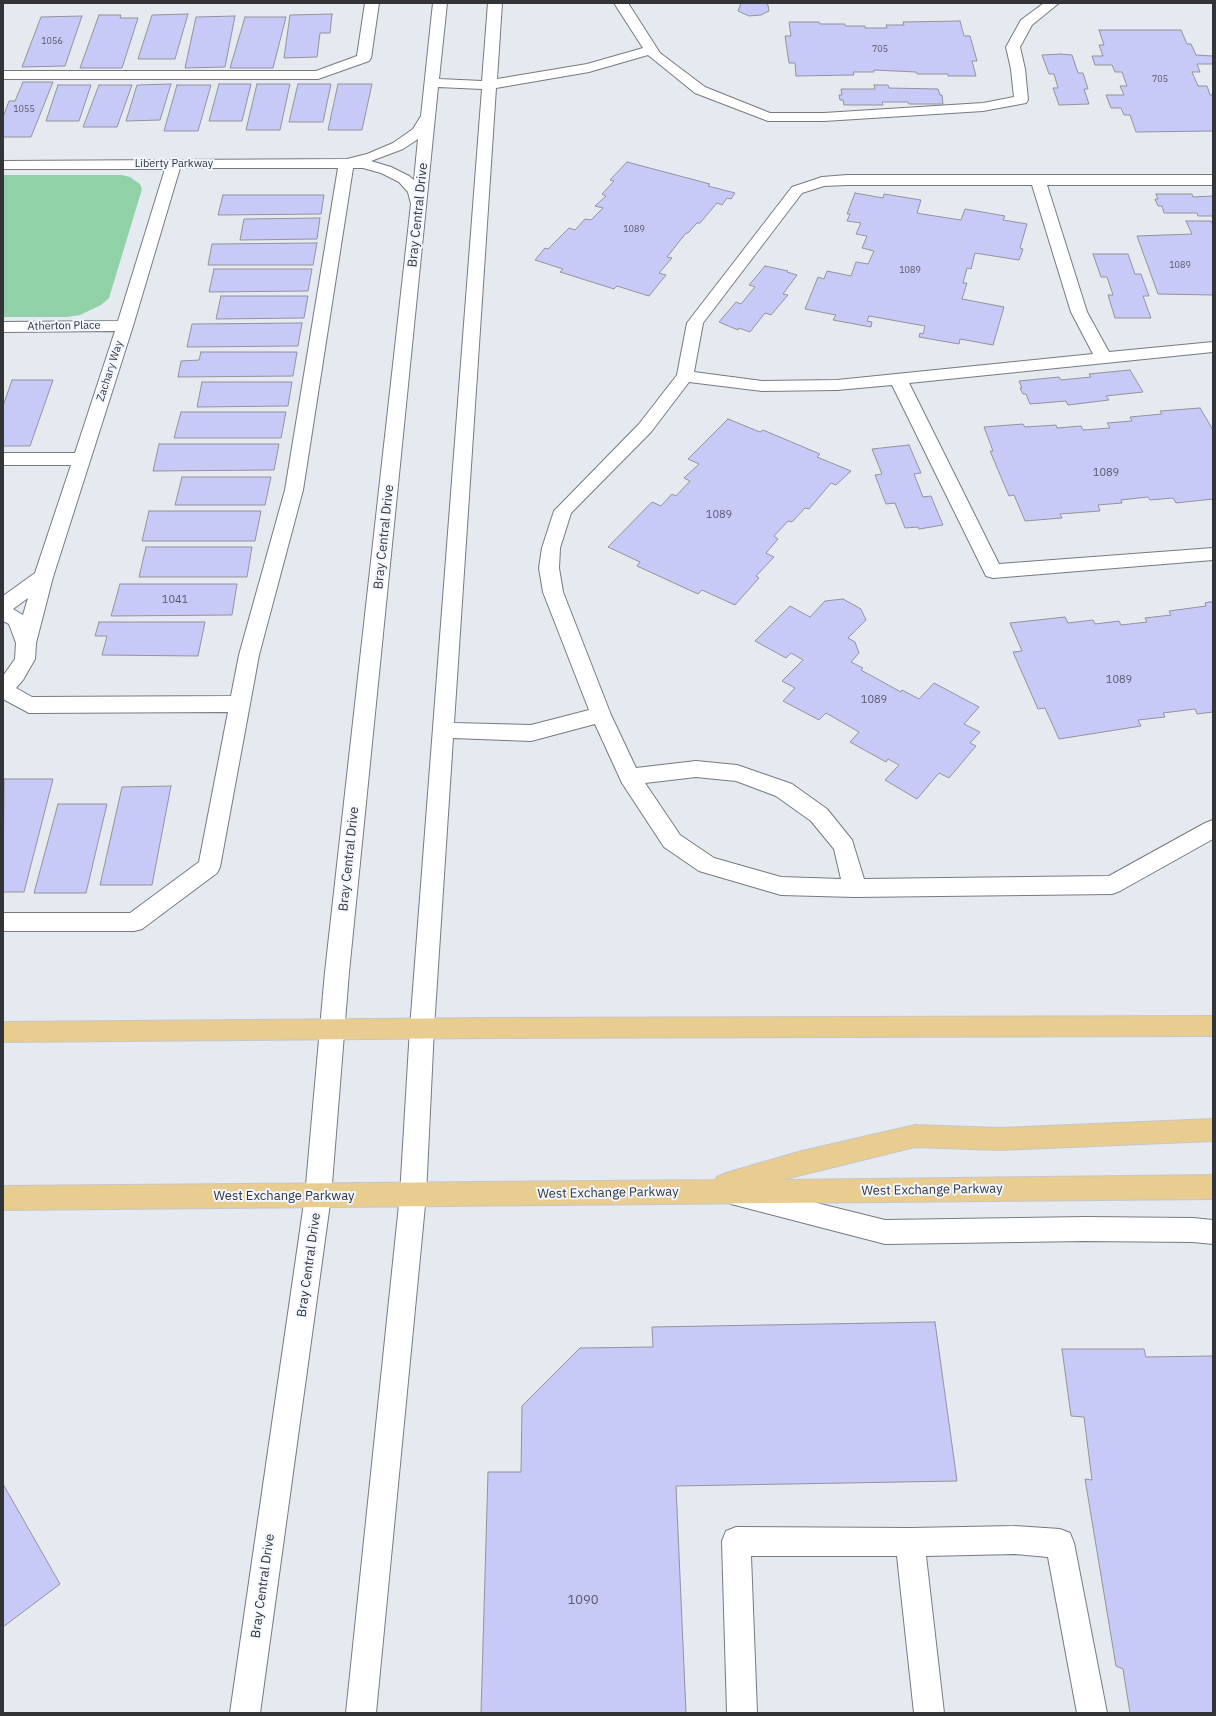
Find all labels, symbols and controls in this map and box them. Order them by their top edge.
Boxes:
house number: 1056 [41,36,63,46]
house number: 705 [872,44,888,54]
house number: 705 [1152,74,1168,84]
house number: 1055 [13,104,35,114]
street label: Liberty Parkway [135,157,213,171]
street label: Bray Central Drive [405,162,431,268]
house number: 1089 [623,224,645,234]
house number: 1089 [1169,260,1191,270]
house number: 1089 [899,265,921,275]
street label: Atherton Place [27,319,101,333]
street label: Zachary Way [94,339,126,403]
house number: 1089 [1093,466,1119,480]
street label: Bray Central Drive [371,484,397,590]
house number: 1089 [706,508,732,522]
house number: 1041 [162,593,188,607]
house number: 1089 [1106,673,1132,687]
house number: 1089 [861,693,887,707]
street label: Bray Central Drive [336,806,362,912]
street label: West Exchange Parkway [861,1181,1003,1199]
street label: West Exchange Parkway [537,1184,679,1202]
street label: West Exchange Parkway [213,1188,355,1204]
street label: Bray Central Drive [294,1212,324,1318]
street label: Bray Central Drive [248,1533,278,1639]
house number: 1090 [567,1592,599,1608]

